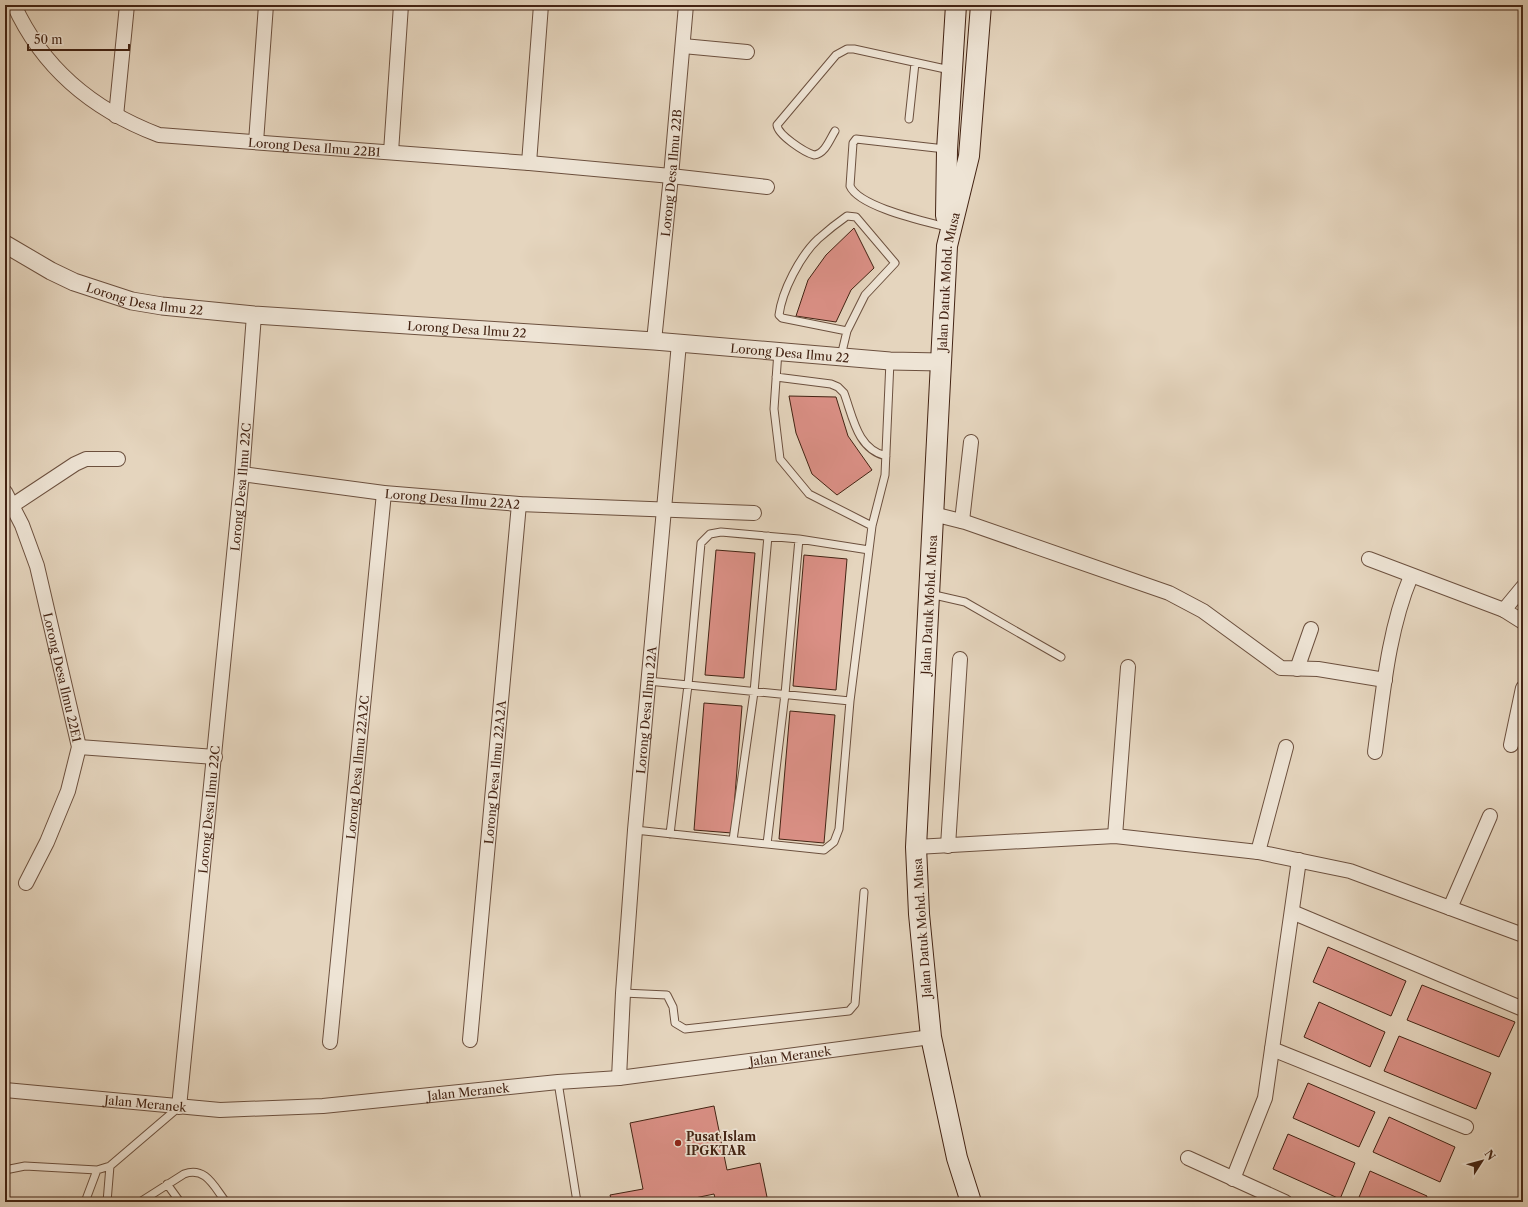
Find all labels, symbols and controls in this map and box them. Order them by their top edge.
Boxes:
scale bar [28,26,129,52]
text: 50 m [34,32,63,47]
street label: Lorong Desa Ilmu 22B [657,109,684,237]
street label: Lorong Desa Ilmu 22B1 [248,134,381,159]
street label: Jalan Datuk Mohd. Musa [934,210,963,354]
street label: Lorong Desa Ilmu 22 [84,279,204,318]
street label: Lorong Desa Ilmu 22 [407,317,527,340]
street label: Lorong Desa Ilmu 22 [730,340,850,365]
street label: Lorong Desa Ilmu 22C [227,422,253,552]
street label: Lorong Desa Ilmu 22A2 [384,486,521,512]
street label: Jalan Datuk Mohd. Musa [917,534,940,677]
street label: Lorong Desa Ilmu 22E1 [41,611,85,744]
street label: Lorong Desa Ilmu 22A [633,644,659,775]
street label: Lorong Desa Ilmu 22A2C [342,695,372,840]
street label: Lorong Desa Ilmu 22A2A [480,698,509,845]
street label: Lorong Desa Ilmu 22C [195,745,222,874]
street label: Jalan Datuk Mohd. Musa [910,857,934,1000]
street label: Jalan Meranek [746,1043,833,1069]
street label: Jalan Meranek [425,1079,511,1103]
street label: Jalan Meranek [102,1092,188,1114]
place label: Pusat Islam IPGKTAR [686,1129,756,1158]
marker: Pusat Islam IPGKTAR [673,1138,683,1148]
north arrow [1462,1141,1502,1181]
text: N [1482,1147,1499,1163]

